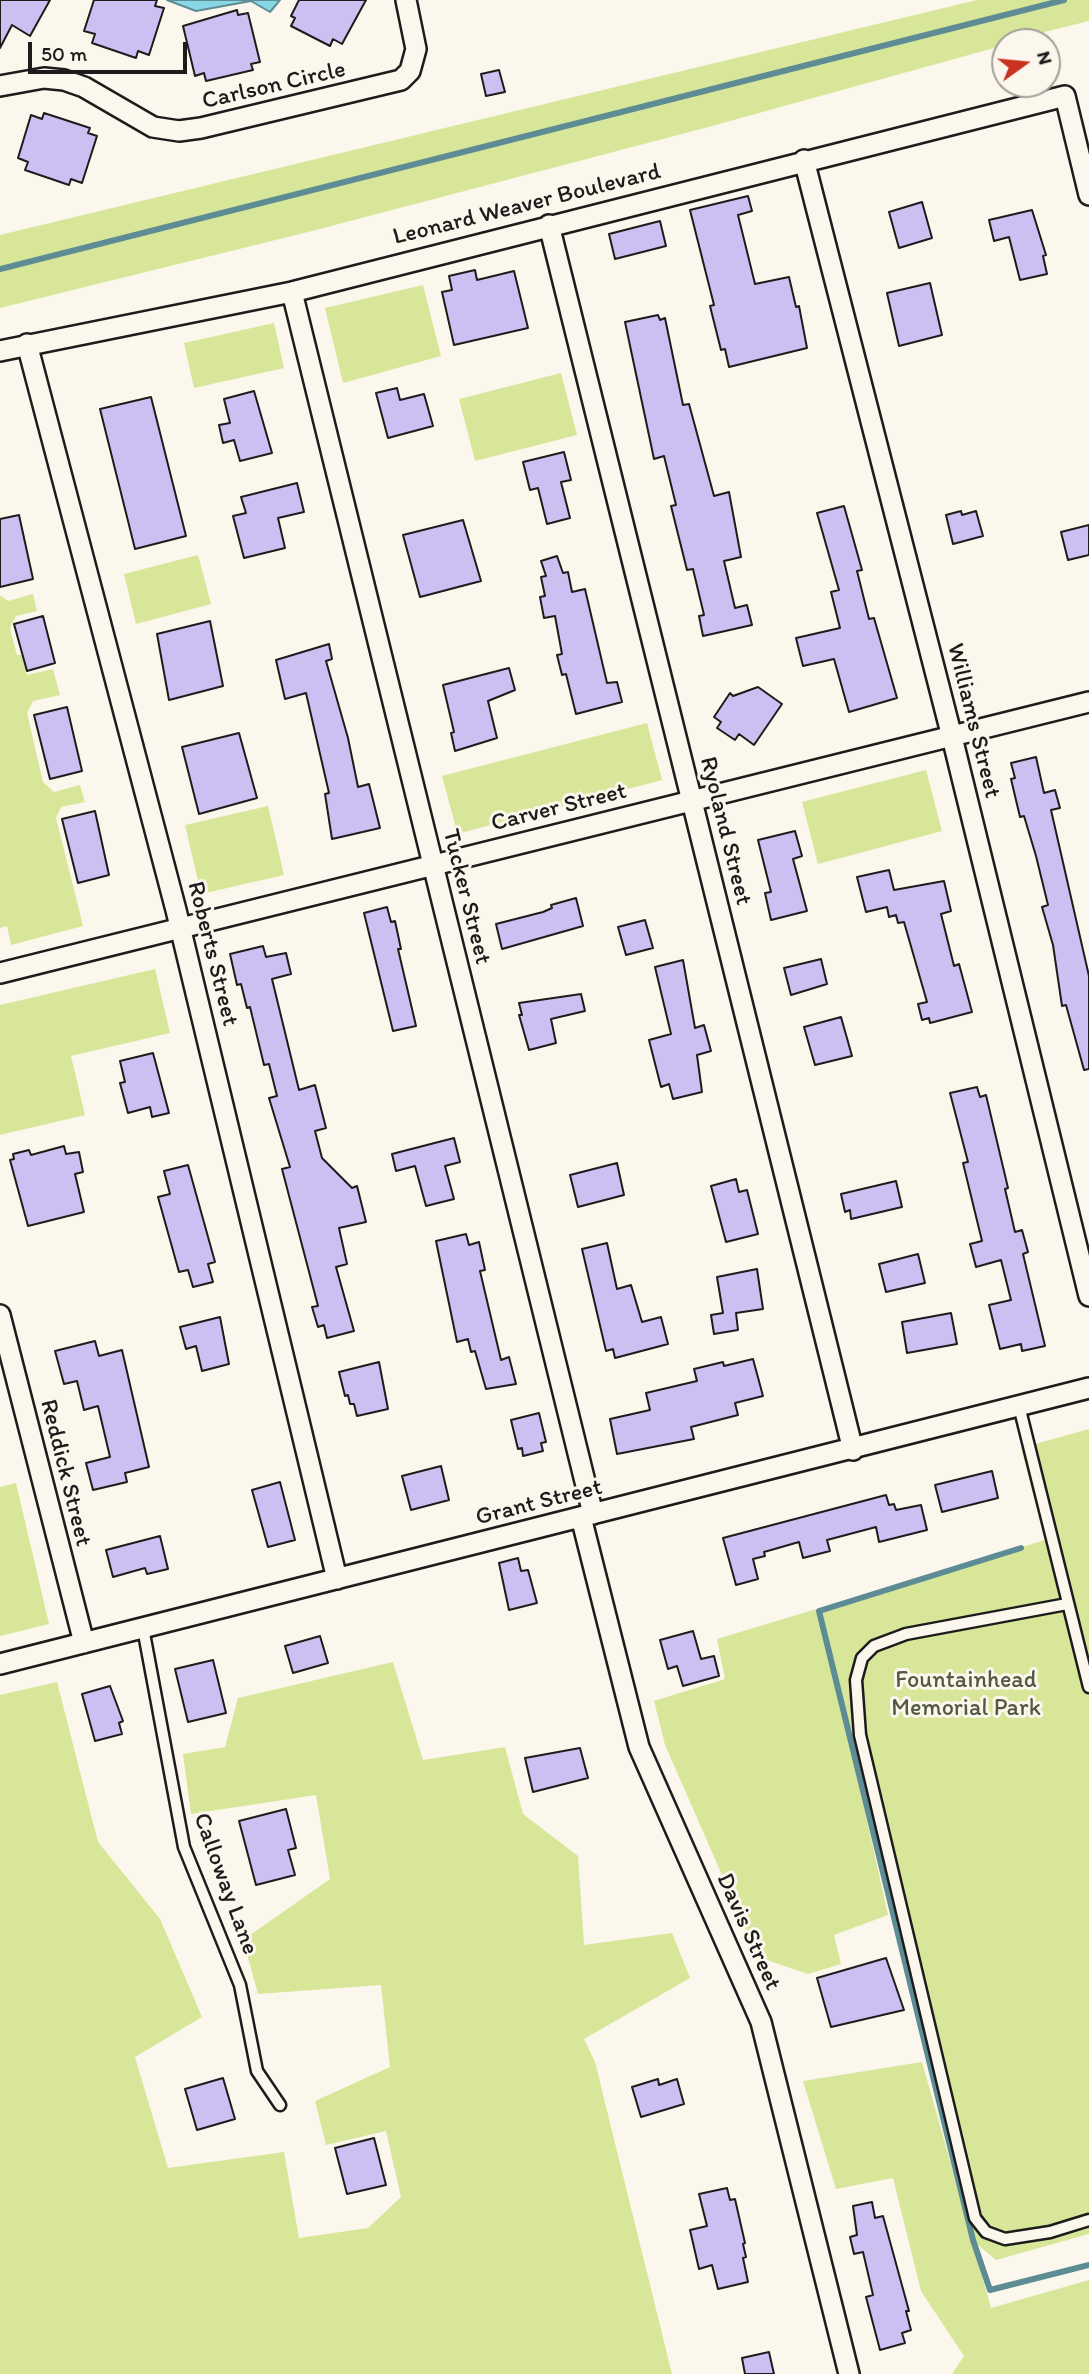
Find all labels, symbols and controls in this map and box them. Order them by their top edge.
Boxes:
scale bar [32,28,191,72]
north arrow [991,28,1061,98]
text: 50 m [41,41,87,66]
text: N [1032,49,1058,67]
street label: Carlson Circle [199,55,349,117]
street label: Leonard Weaver Boulevard [390,158,664,252]
street label: Williams Street [940,641,1006,801]
street label: Ryoland Street [693,754,757,908]
street label: Carver Street [488,777,630,839]
street label: Tucker Street [435,826,497,968]
street label: Roberts Street [180,879,244,1029]
street label: Reddick Street [33,1396,97,1550]
street label: Grant Street [473,1473,605,1533]
park label: Fountainhead Memorial Park [891,1667,1041,1723]
street label: Calloway Lane [186,1809,264,1959]
street label: Davis Street [709,1869,787,1995]

